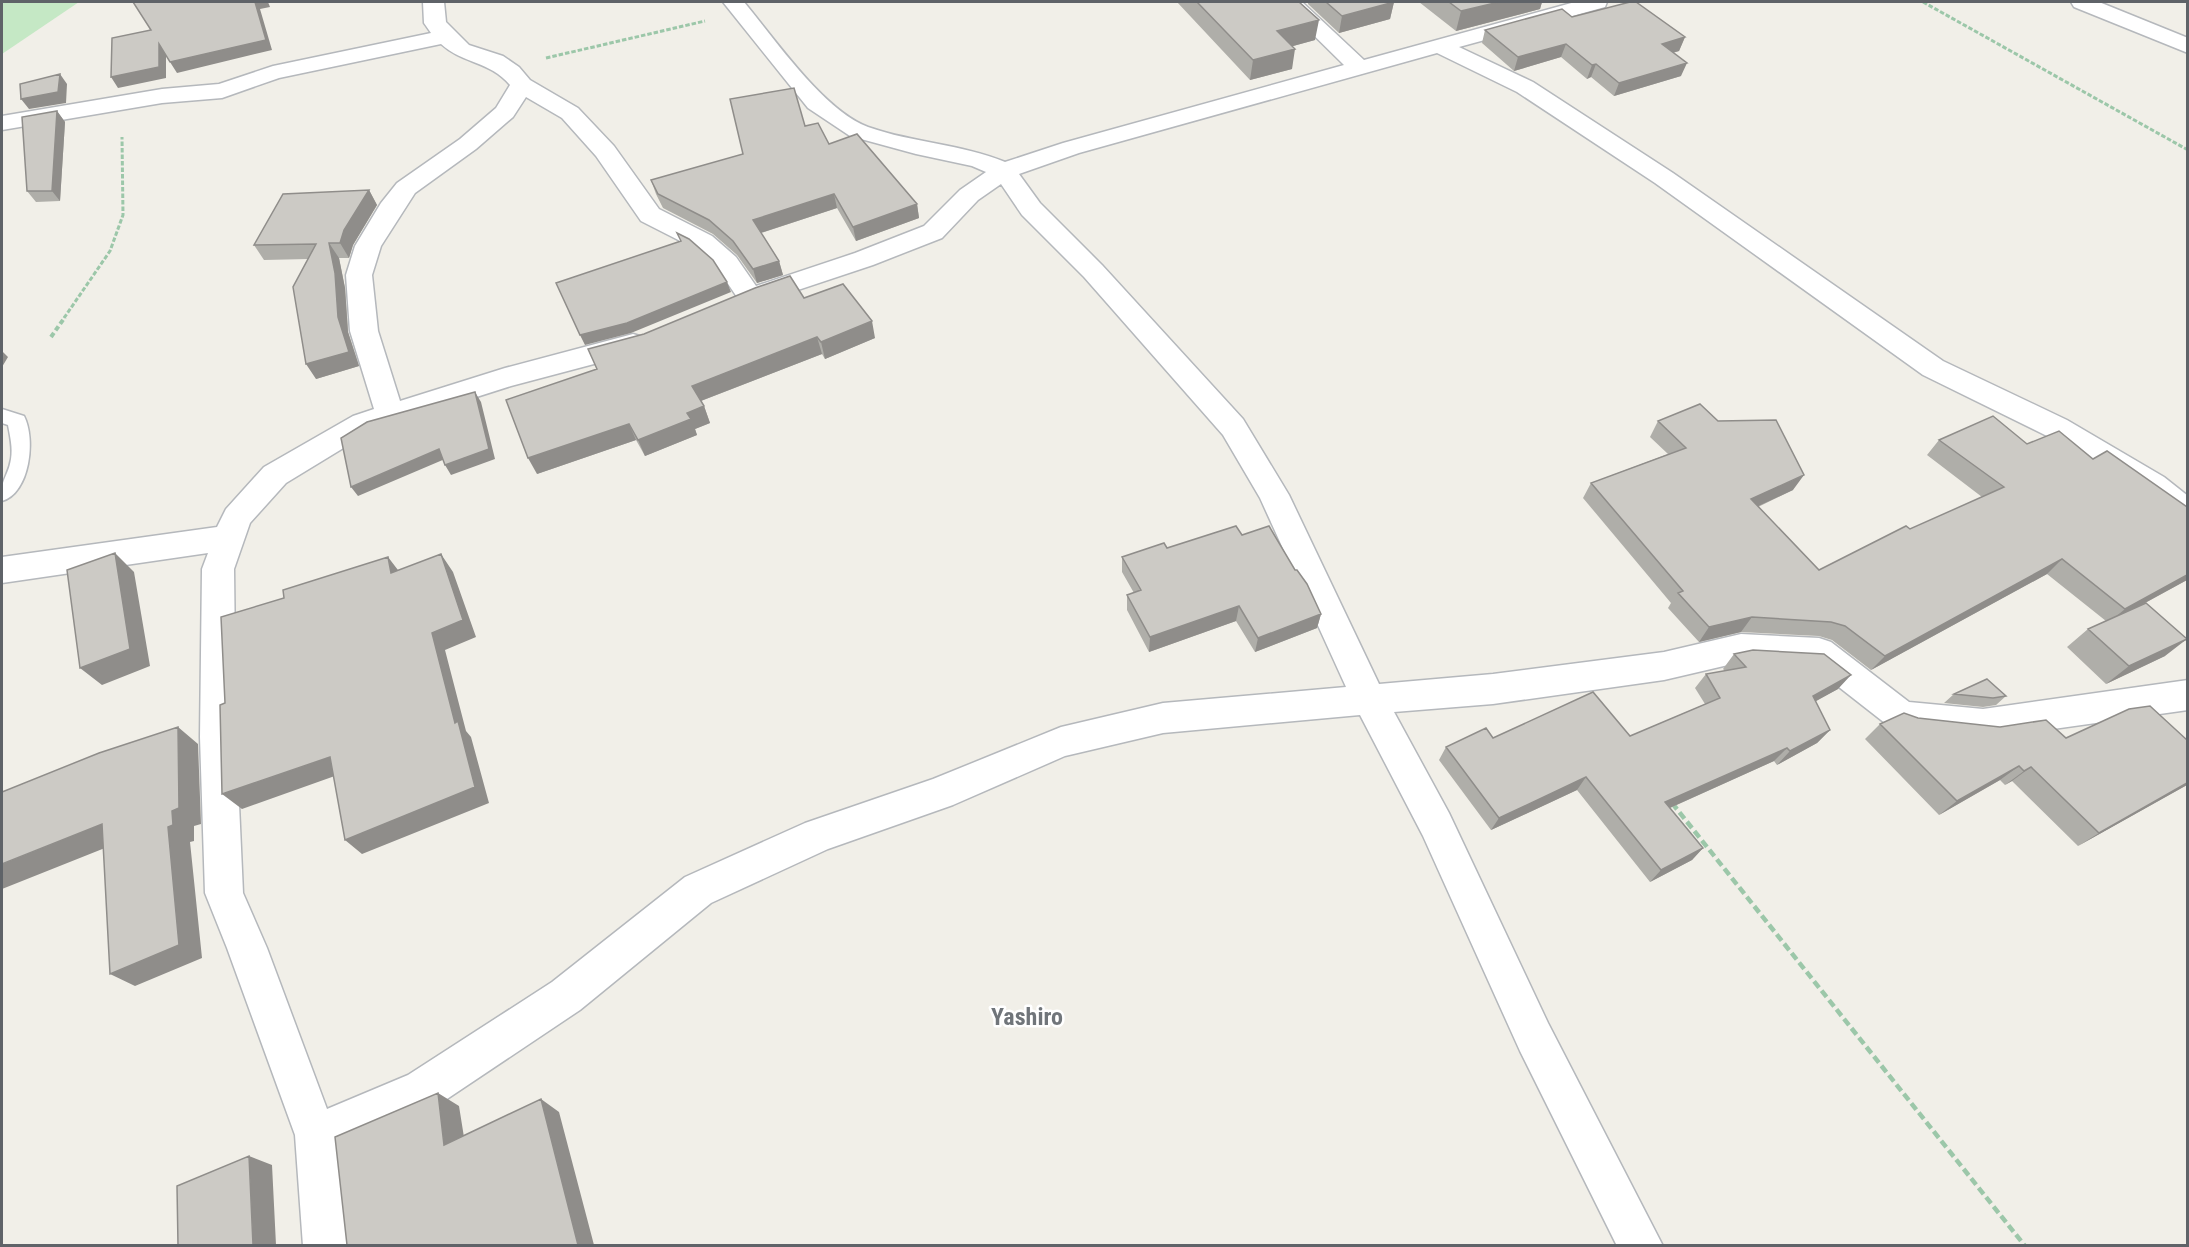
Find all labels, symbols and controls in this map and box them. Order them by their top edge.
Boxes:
district label: Yashiro [991,1003,1063,1031]

